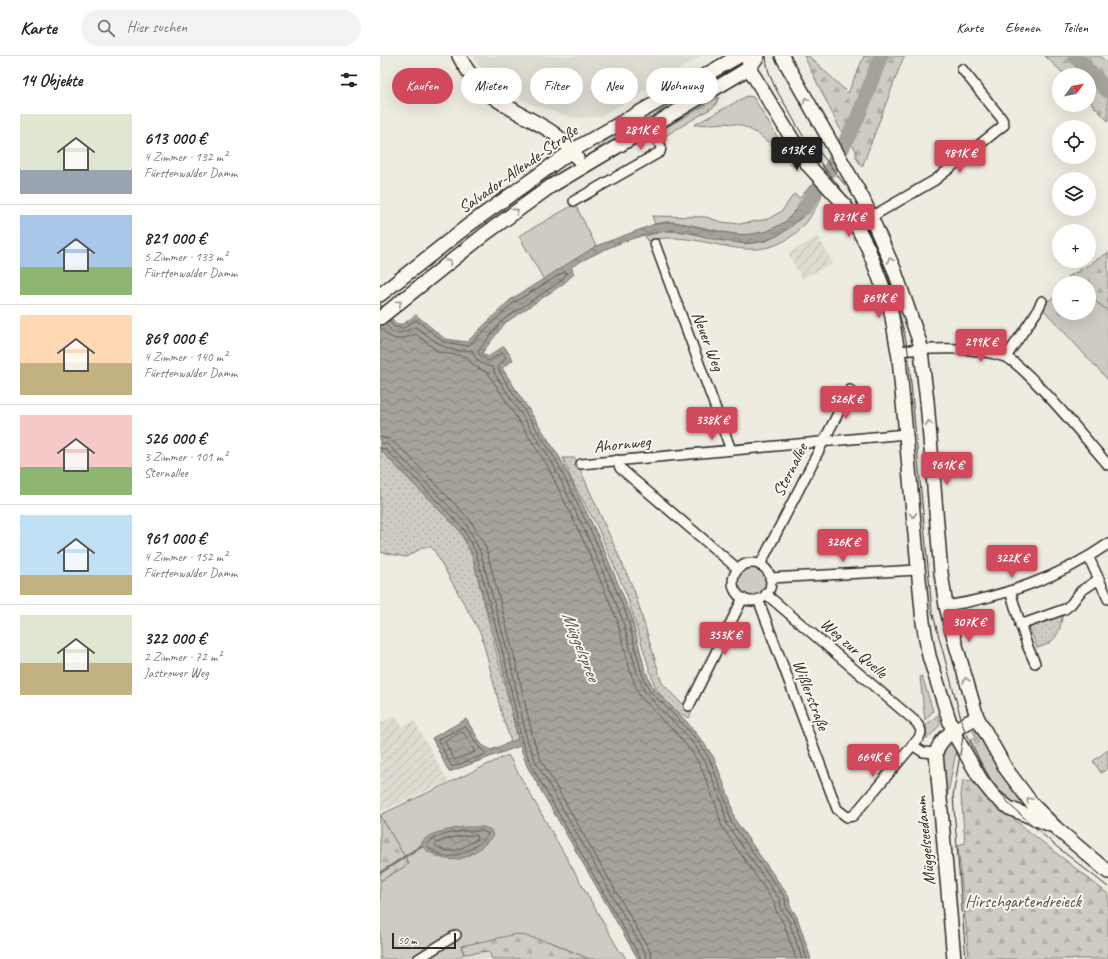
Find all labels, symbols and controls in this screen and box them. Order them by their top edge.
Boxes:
search box [81,10,361,46]
text: Karte [20,16,57,40]
icon: search [95,17,117,39]
text: Hier suchen [127,18,187,37]
text: Karte [956,19,983,36]
text: Ebenen [1005,19,1040,36]
text: Teilen [1062,19,1088,36]
chip: Kaufen [392,68,453,104]
chip: Mieten [461,68,522,104]
chip: Filter [530,68,583,104]
chip: Neu [591,68,638,104]
chip: Wohnung [646,68,718,104]
north arrow [1052,68,1096,112]
map controls [1052,68,1096,320]
icon: filters [338,69,360,91]
text: 14 Objekte [20,70,83,91]
one-way arrow [804,97,811,104]
pin: 281K € [608,117,674,151]
street label: Salvador-Allende-Straße [454,119,583,218]
button: locate [1052,120,1096,164]
text: 281K € [624,122,658,138]
text: 613 000 € [144,128,206,149]
icon: home [52,130,100,178]
pin: 613K € [764,137,830,171]
pin: 481K € [927,140,993,174]
text: 613K € [780,142,814,158]
text: 481K € [943,145,977,161]
text: 4 Zimmer · 132 m² [144,149,227,165]
text: Fürstenwalder Damm [144,165,237,181]
button: layers [1052,172,1096,216]
pin: 821K € [816,204,882,238]
one-way arrow [512,208,519,215]
text: 821K € [832,209,866,225]
button: + [1052,224,1096,268]
text: 821 000 € [144,228,206,249]
icon: home [52,231,100,279]
text: 5 Zimmer · 133 m² [144,249,227,265]
one-way arrow [887,256,895,264]
one-way arrow [444,260,451,267]
text: Fürstenwalder Damm [144,265,237,281]
button: − [1052,276,1096,320]
pin: 869K € [846,285,912,319]
text: 869K € [862,290,896,306]
one-way arrow [395,300,402,307]
street label: Neuer Weg [687,308,730,375]
text: 869 000 € [144,328,206,349]
pin: 299K € [948,329,1014,363]
icon: home [52,331,100,379]
text: 299K € [965,334,997,350]
text: 4 Zimmer · 140 m² [144,349,227,365]
text: Fürstenwalder Damm [144,365,237,381]
pin: 526K € [813,386,879,420]
text: 526K € [829,391,863,407]
pin: 338K € [679,407,745,441]
text: 338K € [695,412,729,428]
one-way arrow [924,420,933,426]
text: 526 000 € [144,428,206,449]
street label: Ahornweg [593,430,653,457]
icon: home [52,431,100,479]
street label: Sternallee [768,438,813,500]
text: 3 Zimmer · 101 m² [144,449,227,465]
pin: 961K € [914,452,980,486]
text: 961K € [930,457,964,473]
text: Sternallee [144,465,188,481]
one-way arrow [908,512,917,518]
text: 961 000 € [144,528,206,549]
pin: 326K € [810,529,876,563]
icon: home [52,531,100,579]
text: 326K € [826,534,860,550]
pin: 322K € [979,545,1045,579]
text: 4 Zimmer · 152 m² [144,549,227,565]
text: 322K € [995,550,1029,566]
text: Fürstenwalder Damm [144,565,237,581]
water label: Müggelspree [557,608,606,687]
pin: 307K € [936,609,1002,643]
street label: Weg zur Quelle [816,613,893,684]
text: 307K € [952,614,986,630]
pin: 353K € [692,622,758,656]
text: 353K € [709,627,741,643]
text: 322 000 € [144,628,206,649]
icon: home [52,631,100,679]
text: 2 Zimmer · 72 m² [144,649,221,665]
street label: Wißlerstraße [788,657,835,735]
text: Jastrower Weg [144,665,209,681]
one-way arrow [962,677,971,684]
pin: 664K € [840,744,906,778]
text: 664K € [856,749,890,765]
street label: Müggelseedamm [910,794,940,886]
one-way arrow [1027,798,1034,805]
park label: Hirschgartendreieck [965,891,1083,912]
scale bar [392,931,456,950]
text: 50 m [398,933,417,947]

